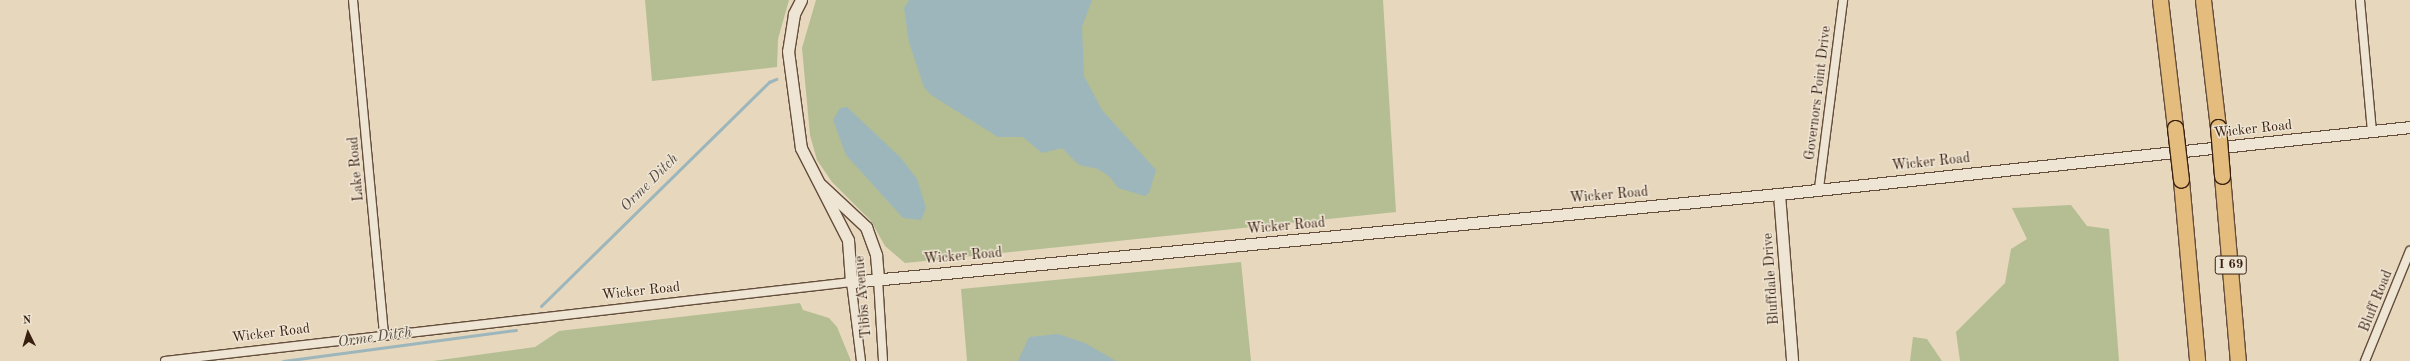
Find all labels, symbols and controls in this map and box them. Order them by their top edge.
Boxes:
street label: Governors Point Drive [1801,25,1835,161]
street label: Wicker Road [2213,117,2293,141]
street label: Lake Road [345,136,367,202]
water label: Orme Ditch [617,150,683,216]
street label: Wicker Road [1891,150,1971,174]
street label: Wicker Road [1569,183,1649,207]
street label: Wicker Road [1246,214,1326,238]
street label: Bluffdale Drive [1759,232,1783,326]
street label: Wicker Road [923,244,1003,268]
road number: I 69 [2214,254,2248,276]
street label: Tibbs Avenue [851,255,875,339]
street label: Bluff Road [2356,268,2396,334]
street label: Wicker Road [601,279,681,303]
north arrow [8,313,48,353]
text: N [22,315,32,326]
street label: Wicker Road [231,320,311,346]
water label: Orme Ditch [337,324,413,352]

